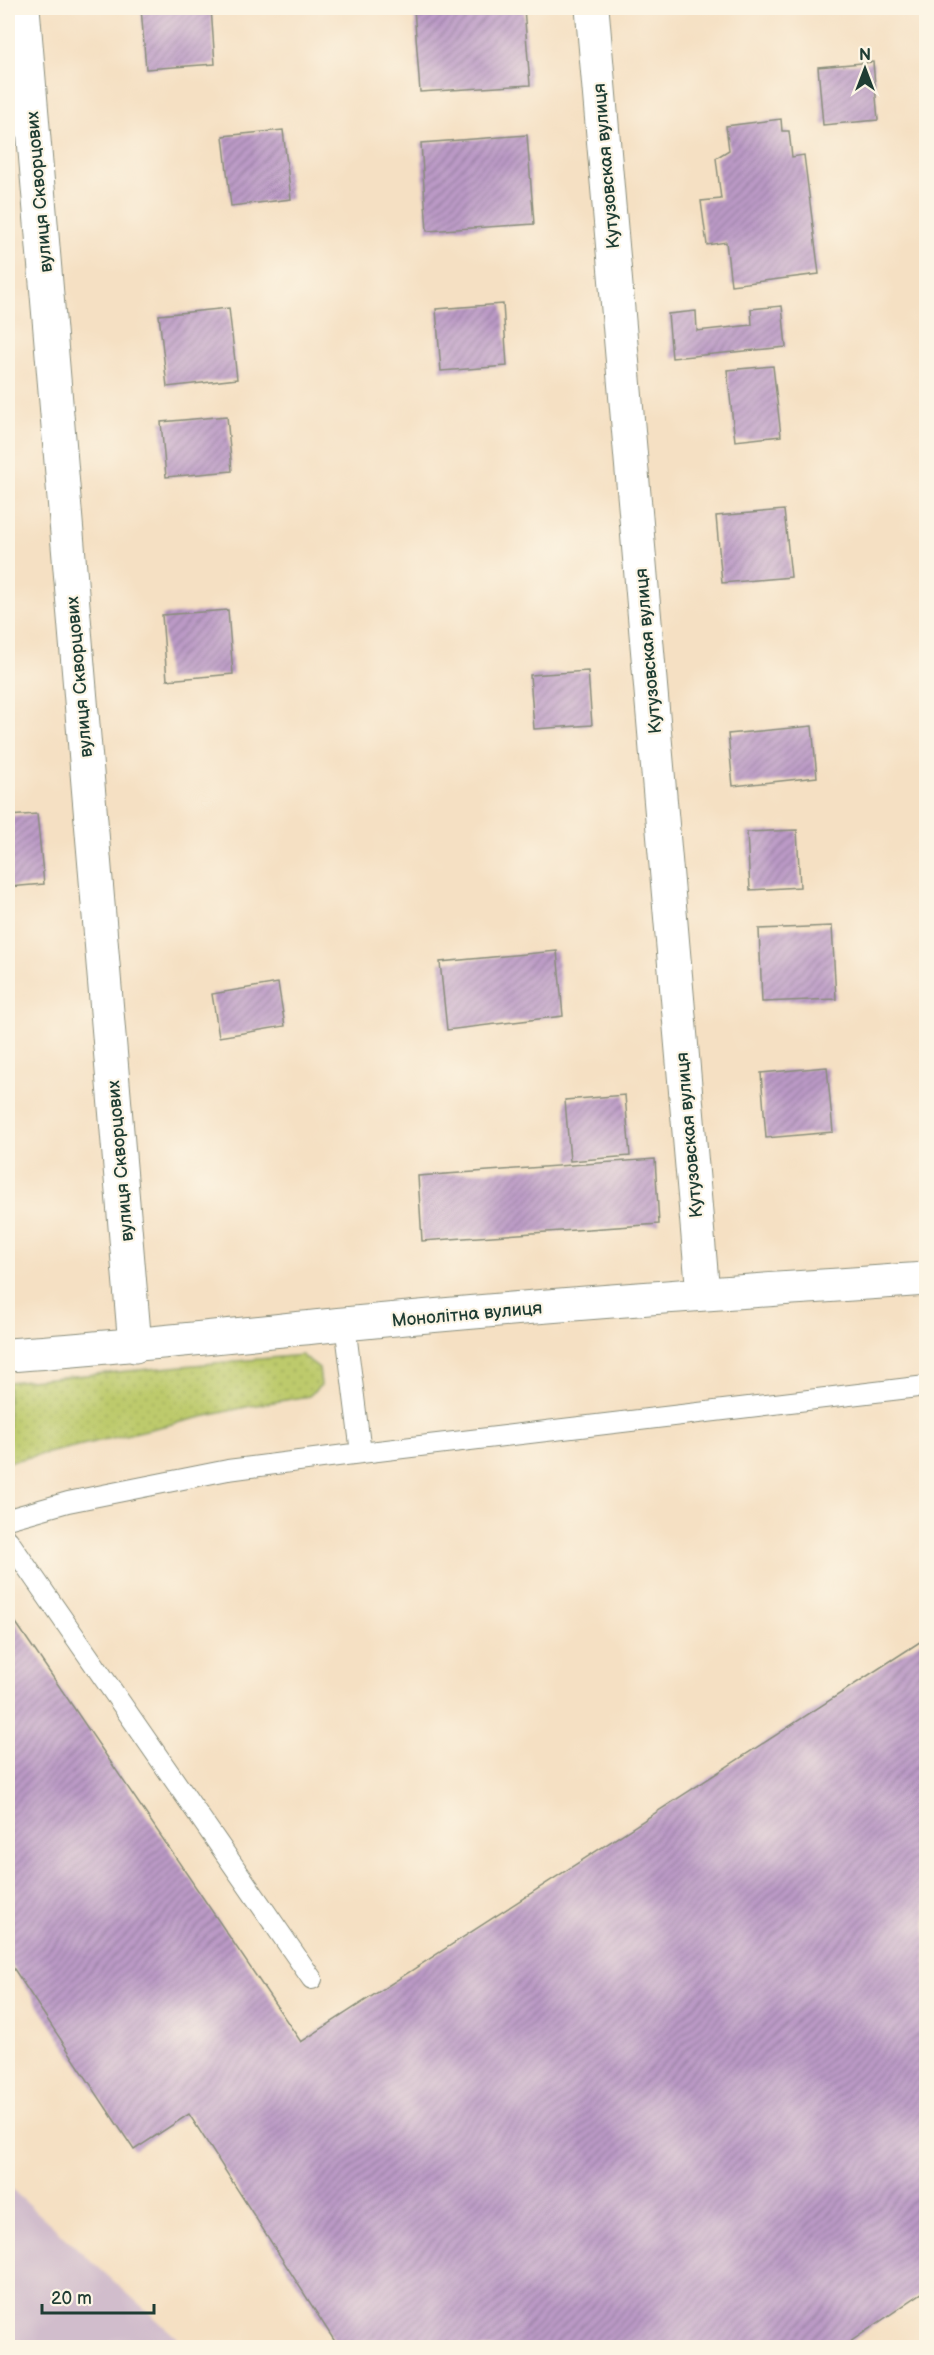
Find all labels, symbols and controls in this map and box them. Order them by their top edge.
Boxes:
north arrow [835,39,895,99]
text: N [859,46,871,65]
street label: Кутузовская вулиця [589,82,624,250]
street label: вулиця Скворцових [22,110,57,273]
street label: Кутузовская вулиця [631,567,666,735]
street label: вулиця Скворцових [62,595,97,758]
street label: Кутузовская вулиця [672,1051,707,1219]
street label: вулиця Скворцових [103,1079,138,1242]
street label: Монолітна вулиця [391,1297,543,1332]
scale bar [42,2277,154,2315]
text: 20 m [51,2288,92,2309]

